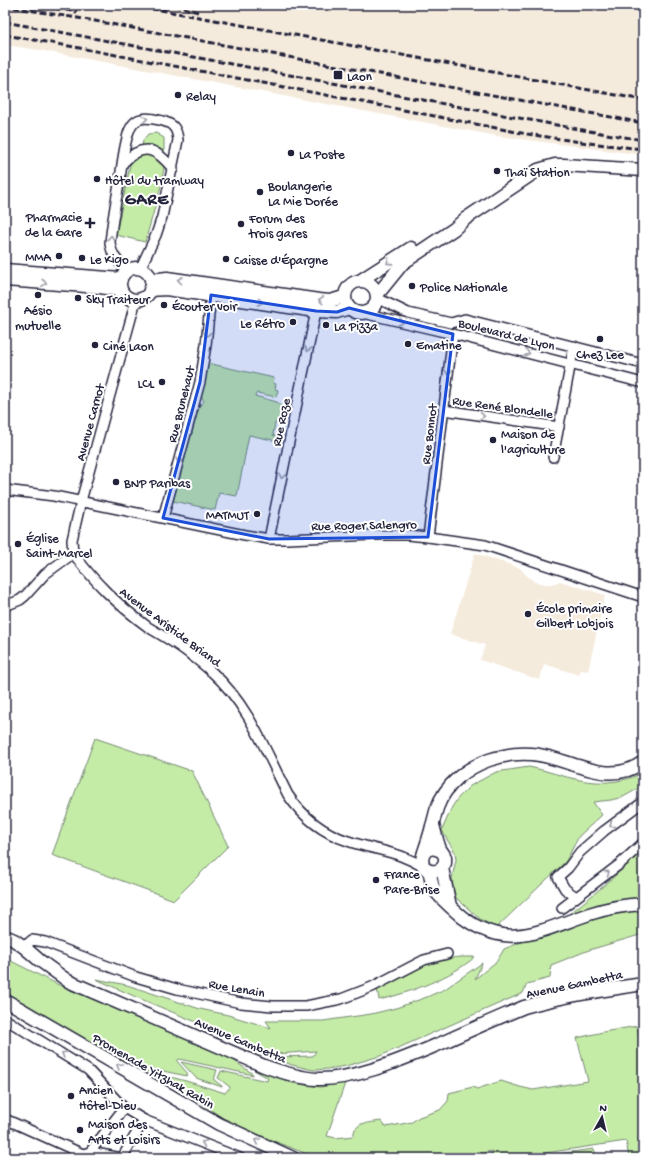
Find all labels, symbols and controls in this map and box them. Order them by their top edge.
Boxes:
marker: Laon [332,69,344,81]
place label: Laon [347,70,373,85]
marker: Relay [173,90,183,100]
place label: Relay [186,90,217,105]
one-way arrow [141,115,148,124]
marker: La Poste [286,148,296,158]
place label: La Poste [299,148,345,163]
marker: Thaï Station [492,166,502,176]
place label: Thaï Station [504,166,571,181]
marker: Hôtel du tramway [92,174,102,184]
place label: Hôtel du tramway [105,174,205,189]
place label: Boulangerie La Mie Dorée [267,180,338,210]
marker: Boulangerie La Mie Dorée [255,187,265,197]
district label: GARE [125,191,170,211]
place label: Pharmacie de la Gare [25,211,82,241]
place label: Forum des trois gares [248,212,308,242]
marker: Pharmacie de la Gare [85,218,95,228]
marker: Forum des trois gares [236,219,246,229]
one-way arrow [106,235,115,241]
place label: MMA [25,251,52,266]
marker: MMA [54,251,64,261]
marker: Le Kigo [77,253,87,263]
place label: Le Kigo [90,253,129,268]
place label: Caisse d'Épargne [234,253,328,269]
marker: Caisse d'Épargne [221,254,231,264]
one-way arrow [386,258,393,265]
one-way arrow [177,276,183,285]
one-way arrow [41,278,47,287]
marker: Police Nationale [407,281,417,291]
place label: Police Nationale [419,281,508,296]
marker: Aésio mutuelle [33,290,43,300]
marker: Sky Traiteur [73,293,83,303]
place label: Sky Traiteur [86,293,151,308]
one-way arrow [318,296,324,305]
one-way arrow [257,297,263,306]
place label: Écouter voir [172,299,238,315]
marker: Écouter voir [159,300,169,310]
place label: Aésio mutuelle [15,304,61,334]
street label: Boulevard de Lyon [456,316,557,355]
place label: Le Rétro [240,317,285,332]
marker: Le Rétro [288,317,298,327]
one-way arrow [398,317,404,325]
marker: La Pizza [321,320,331,330]
place label: La Pizza [334,320,379,335]
one-way arrow [203,331,212,337]
marker: Chez Lee [595,334,605,344]
marker: Ematine [403,339,413,349]
place label: Ematine [416,339,462,354]
marker: Ciné Laon [90,340,100,350]
place label: Ciné Laon [103,340,155,355]
one-way arrow [304,346,312,352]
one-way arrow [523,348,530,357]
place label: Chez Lee [576,348,624,363]
street label: Rue Brunehaut [166,363,200,445]
one-way arrow [444,369,453,375]
place label: LCL [137,377,155,392]
marker: LCL [157,377,167,387]
street label: Avenue Carnot [74,381,109,463]
street label: Rue René Blondelle [451,394,554,423]
street label: Rue Roze [270,397,295,448]
street label: Rue Bonnot [419,402,442,465]
one-way arrow [479,411,485,420]
place label: Maison de l'agriculture [501,428,566,458]
marker: Maison de l'agriculture [488,435,498,445]
one-way arrow [175,457,184,464]
one-way arrow [278,473,286,479]
marker: BNP Paribas [111,477,121,487]
place label: BNP Paribas [123,477,191,492]
place label: MATMUT [206,509,250,524]
marker: MATMUT [252,509,262,519]
street label: Rue Roger Salengro [311,518,417,535]
place label: Église Saint-Marcel [26,531,93,562]
marker: Église Saint-Marcel [13,539,23,549]
street label: Avenue Aristide Briand [116,585,224,672]
place label: École primaire Gilbert Lobjois [536,601,614,632]
marker: École primaire Gilbert Lobjois [523,609,533,619]
one-way arrow [609,821,616,828]
place label: France Pare-Brise [383,868,440,898]
one-way arrow [603,871,610,878]
marker: France Pare-Brise [371,875,381,885]
street label: Avenue Gambetta [525,968,625,1003]
street label: Rue Lenain [207,977,267,1002]
street label: Avenue Gambetta [192,1015,289,1068]
street label: Promenade Yitzhak Rabin [88,1031,217,1114]
one-way arrow [61,1052,68,1059]
one-way arrow [116,1064,123,1071]
place label: Ancien Hôtel-Dieu [79,1084,136,1114]
marker: Ancien Hôtel-Dieu [66,1091,76,1101]
north arrow [582,1097,622,1137]
text: N [599,1103,608,1116]
place label: Maison des Arts et Loisirs [88,1118,161,1148]
marker: Maison des Arts et Loisirs [75,1125,85,1135]
one-way arrow [254,1138,262,1146]
one-way arrow [200,1140,207,1148]

